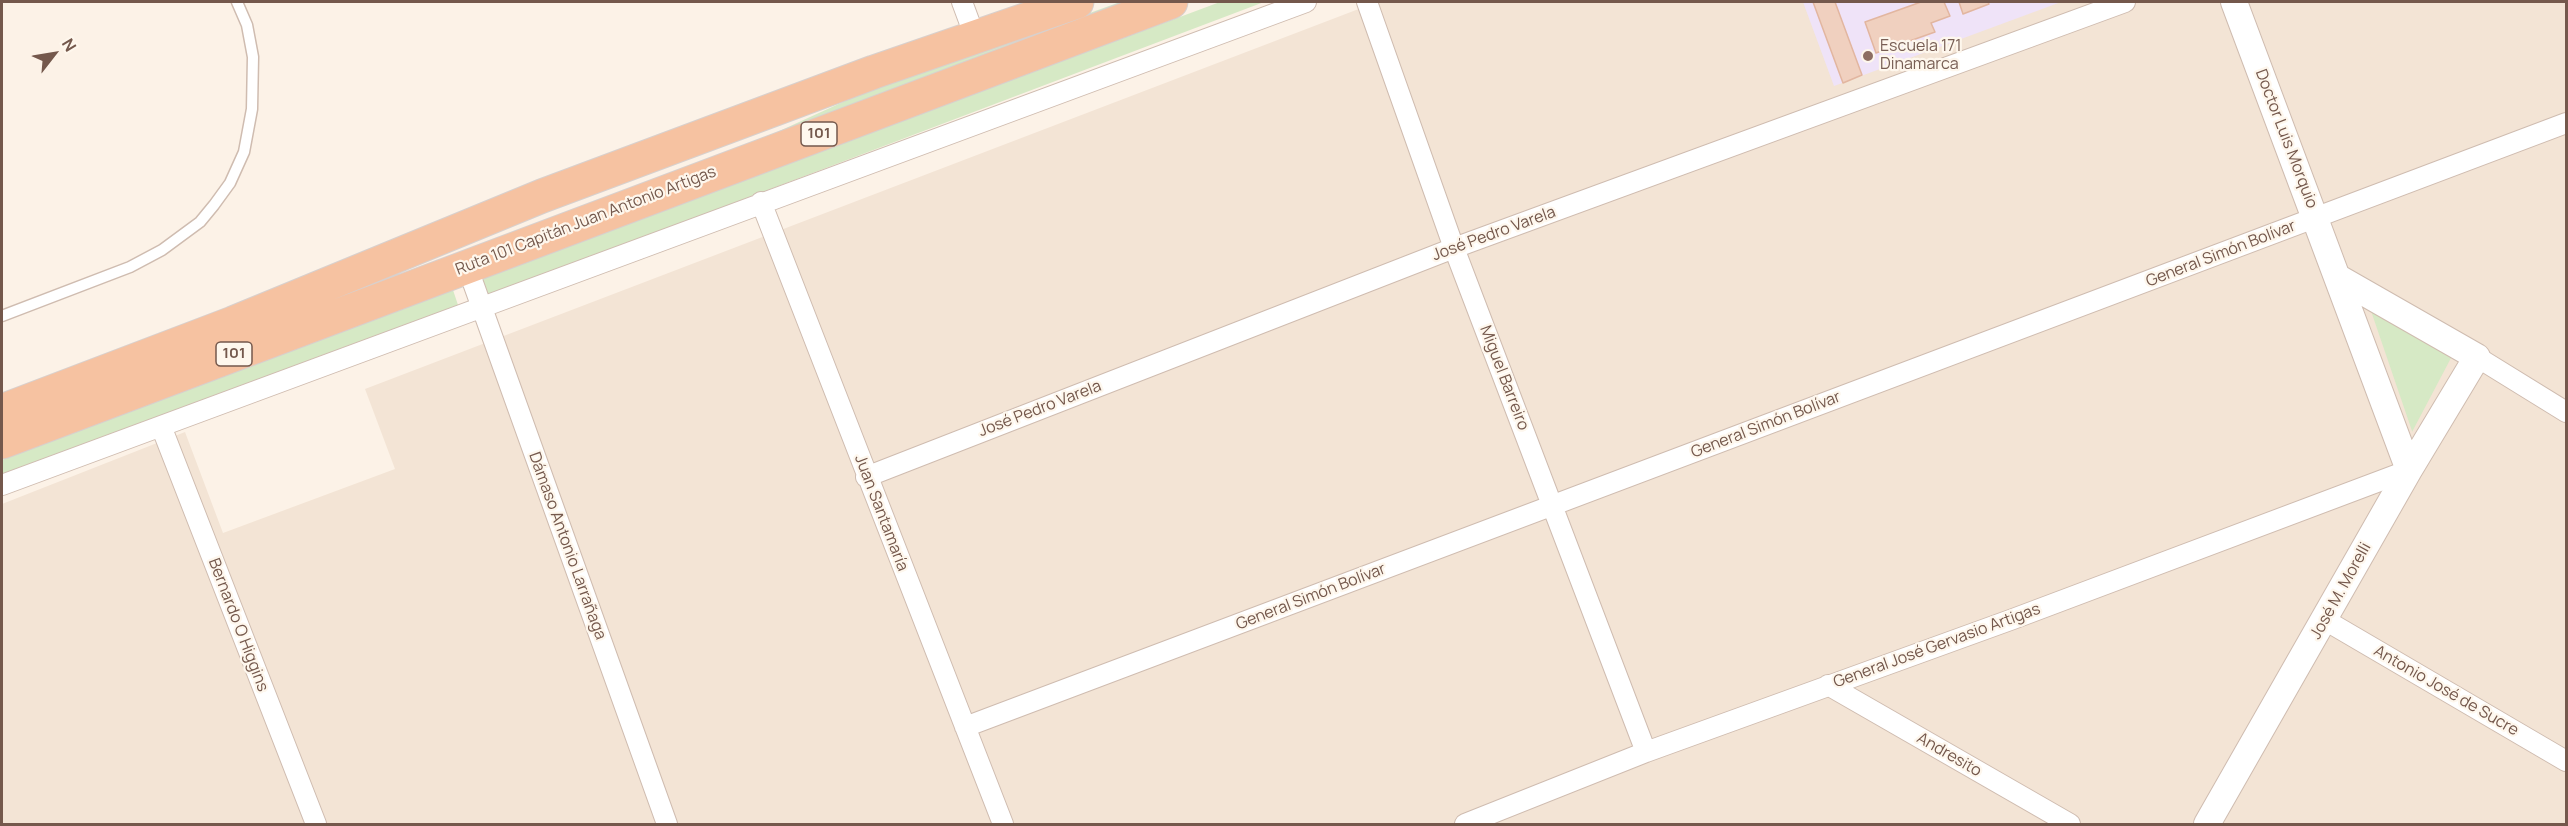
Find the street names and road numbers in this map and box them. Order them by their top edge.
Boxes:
street label: Doctor Luis Morquio [2251,67,2321,211]
road number: 101 [801,122,837,146]
street label: Ruta 101 Capitán Juan Antonio Artigas [453,162,719,280]
street label: José Pedro Varela [1430,203,1558,265]
street label: General Simón Bolívar [2143,217,2299,291]
street label: Miguel Barreiro [1475,323,1533,433]
road number: 101 [216,342,252,366]
street label: José Pedro Varela [976,377,1104,441]
street label: General Simón Bolívar [1688,388,1844,462]
street label: Dámaso Antonio Larrañaga [524,450,610,642]
street label: Juan Santamaría [850,452,912,574]
street label: José M. Morelli [2307,539,2375,643]
street label: Bernardo O Higgins [204,556,272,694]
street label: General Simón Bolívar [1233,560,1389,634]
street label: General José Gervasio Artigas [1831,600,2043,692]
street label: Antonio José de Sucre [2370,642,2522,740]
street label: Andresito [1913,729,1985,781]

